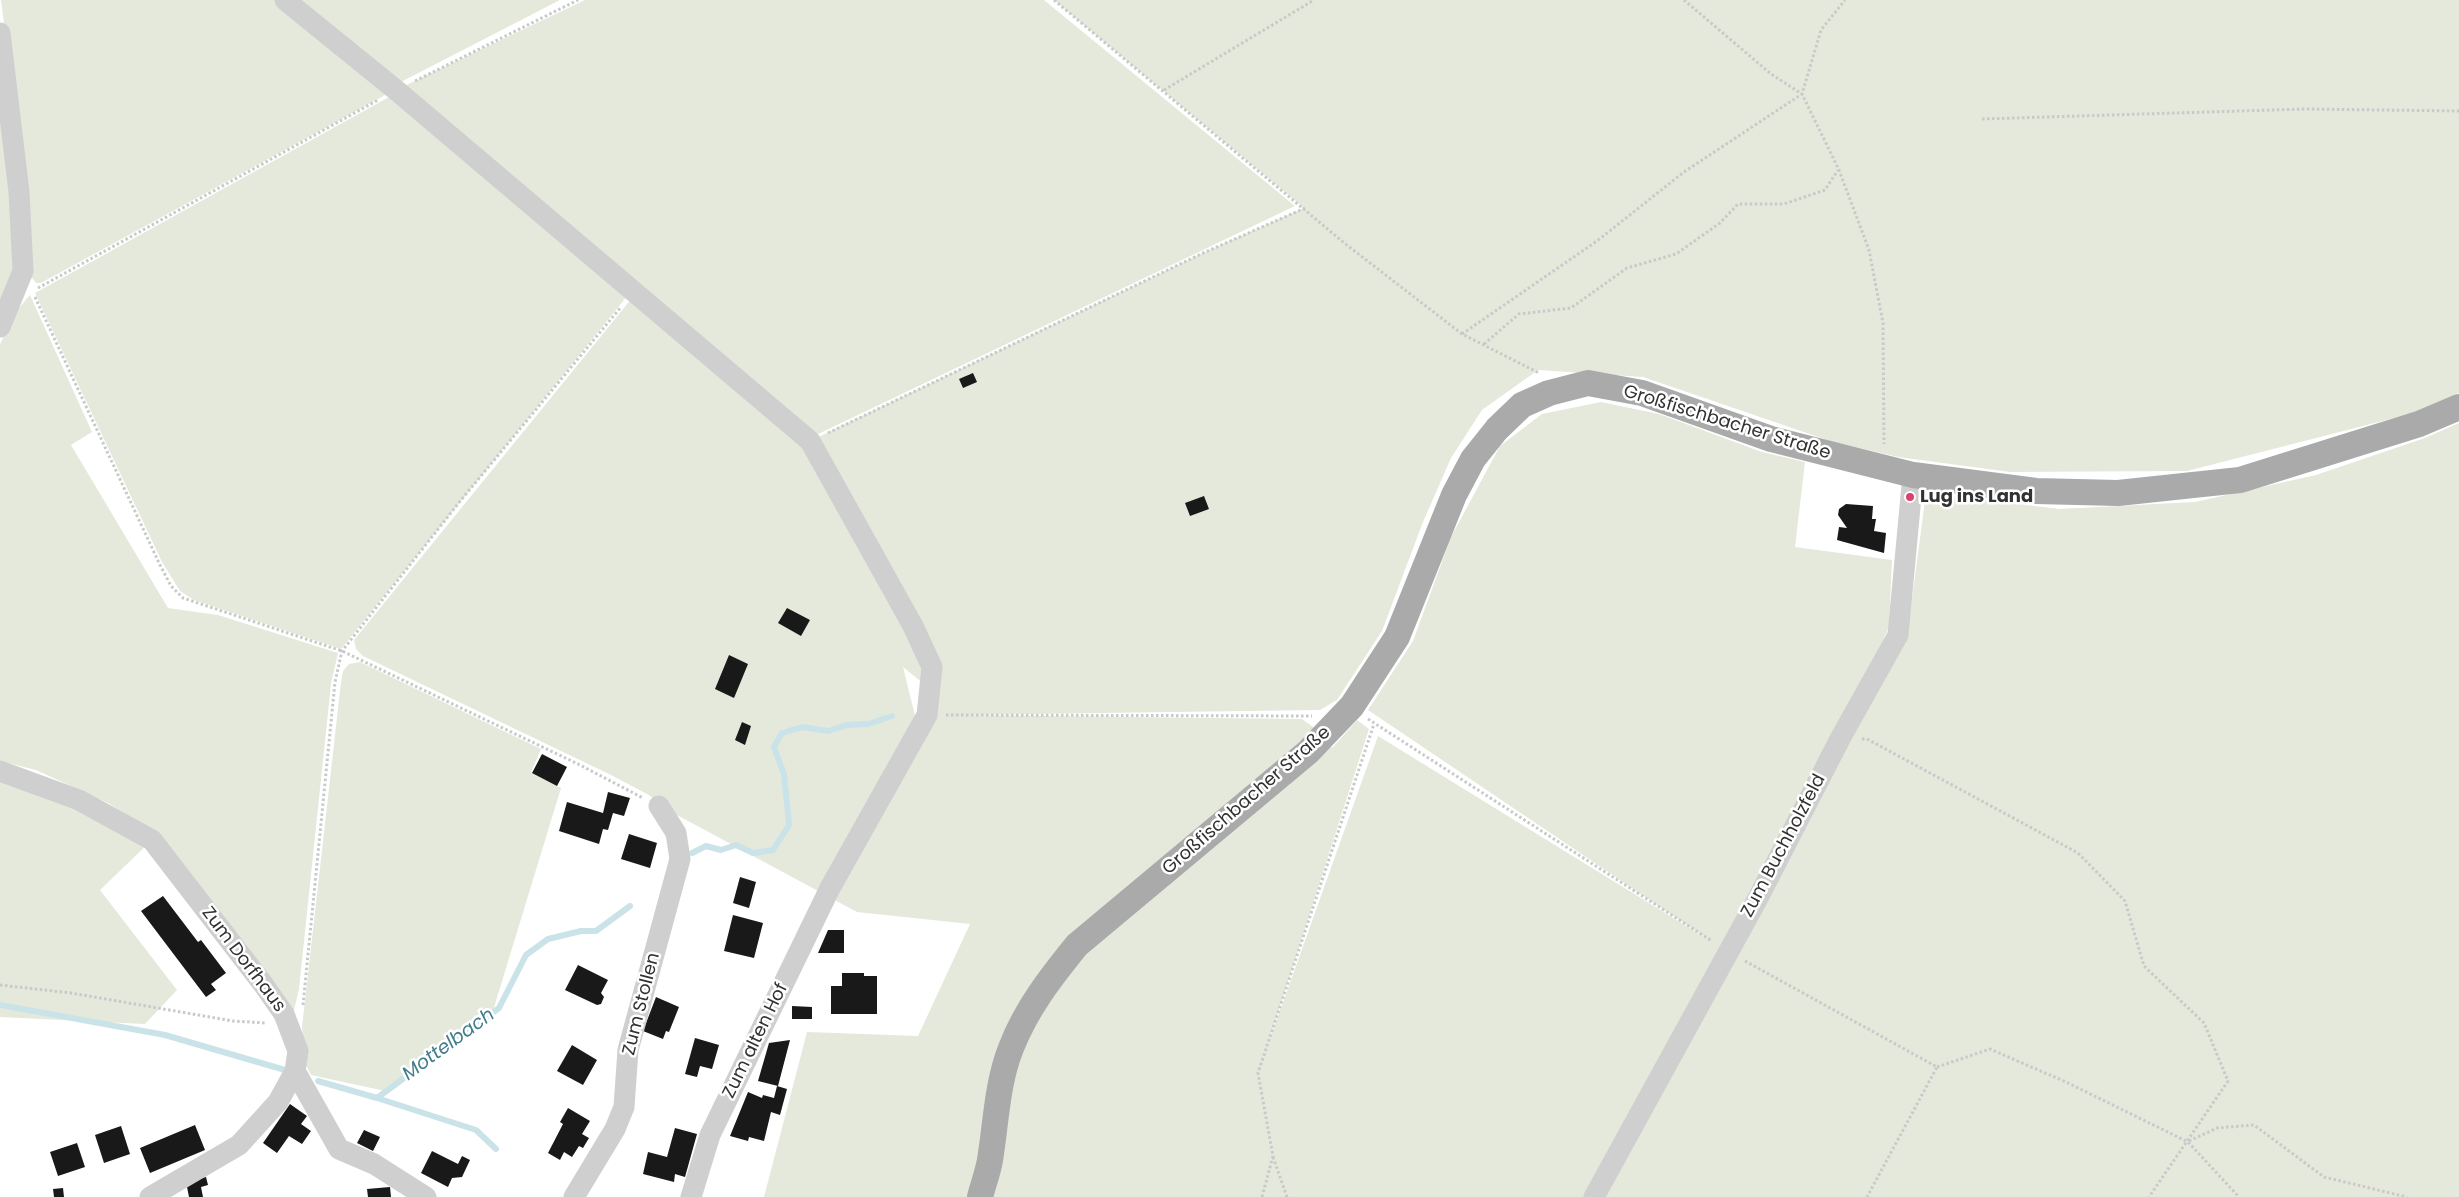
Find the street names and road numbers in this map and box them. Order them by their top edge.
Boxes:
street label: Großfischbacher Straße [1621,381,1833,465]
street label: Großfischbacher Straße [1159,722,1335,880]
street label: Zum Buchholzfeld [1737,771,1831,921]
street label: Zum Dorfhaus [196,903,290,1017]
street label: Zum Stollen [619,951,665,1057]
street label: Zum alten Hof [719,980,793,1102]

